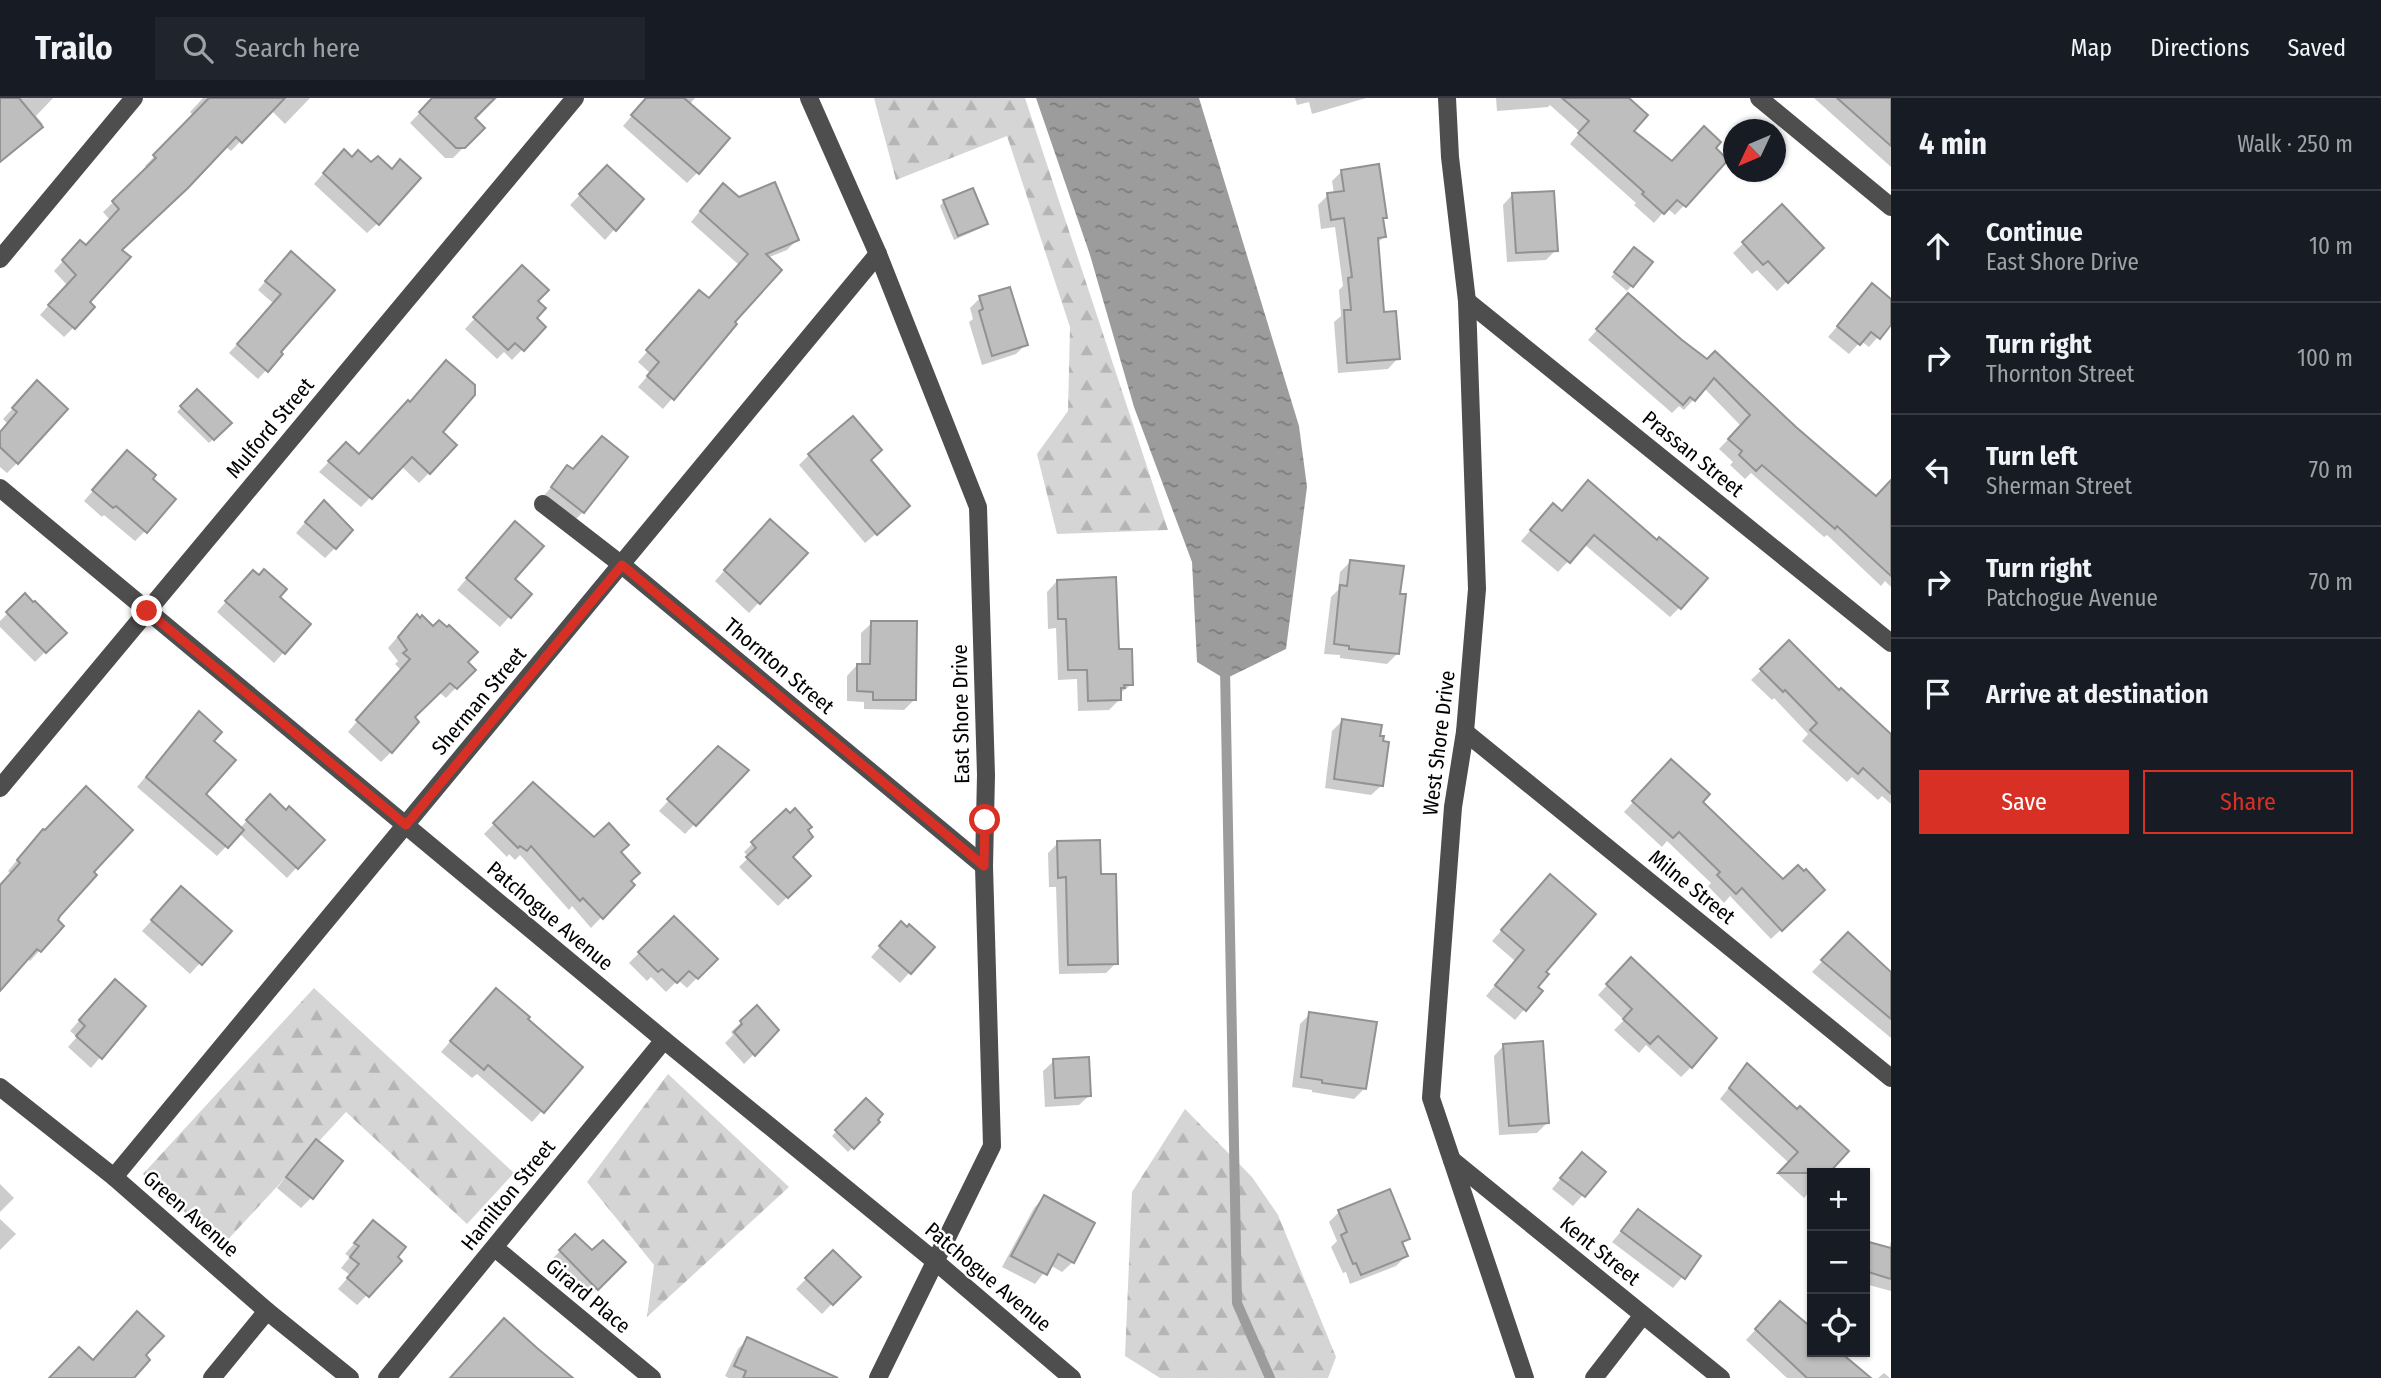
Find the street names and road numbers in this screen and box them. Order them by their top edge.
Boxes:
street label: Mulford Street [220,372,320,484]
street label: Prassan Street [1637,405,1749,503]
street label: Thornton Street [719,612,839,720]
street label: Sherman Street [426,641,532,760]
street label: East Shore Drive [947,644,975,784]
street label: West Shore Drive [1417,669,1461,817]
street label: Milne Street [1643,844,1741,930]
street label: Patchogue Avenue [482,856,618,976]
street label: Hamilton Street [455,1134,561,1256]
street label: Green Avenue [138,1165,244,1263]
street label: Kent Street [1555,1211,1645,1291]
street label: Patchogue Avenue [920,1217,1056,1337]
street label: Girard Place [540,1253,636,1339]

